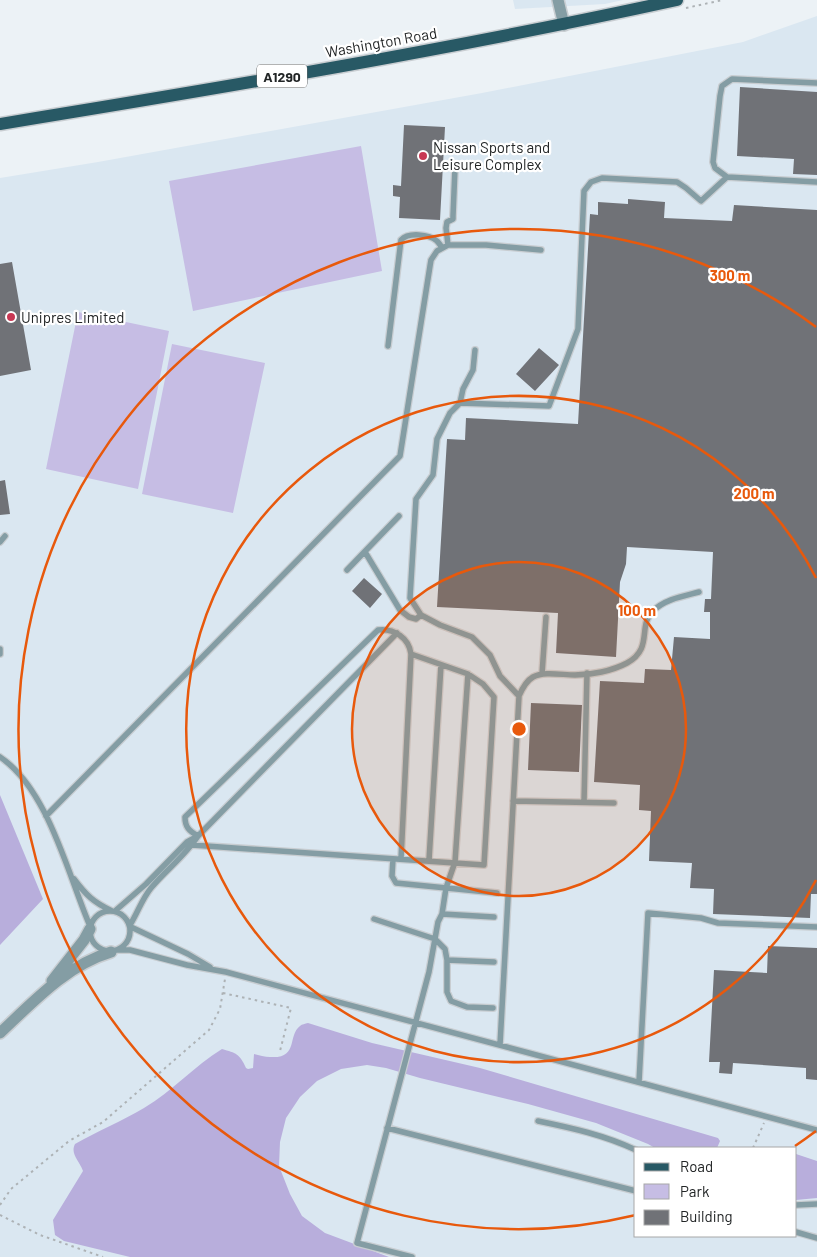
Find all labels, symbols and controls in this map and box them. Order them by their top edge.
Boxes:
street label: Washington Road [324,23,438,61]
road number: A1290 [257,64,307,88]
place label: Nissan Sports and Leisure Complex [433,138,550,173]
marker: Nissan Sports and Leisure Complex [417,150,429,162]
text: 300 m [710,266,750,284]
place label: Unipres Limited [21,308,124,326]
marker: Unipres Limited [5,311,17,323]
text: 200 m [733,484,775,502]
text: 100 m [618,601,656,619]
centre of rings [510,720,528,738]
legend [634,1147,797,1237]
text: Road [680,1157,713,1175]
text: Park [680,1182,710,1200]
text: Building [680,1207,733,1225]

